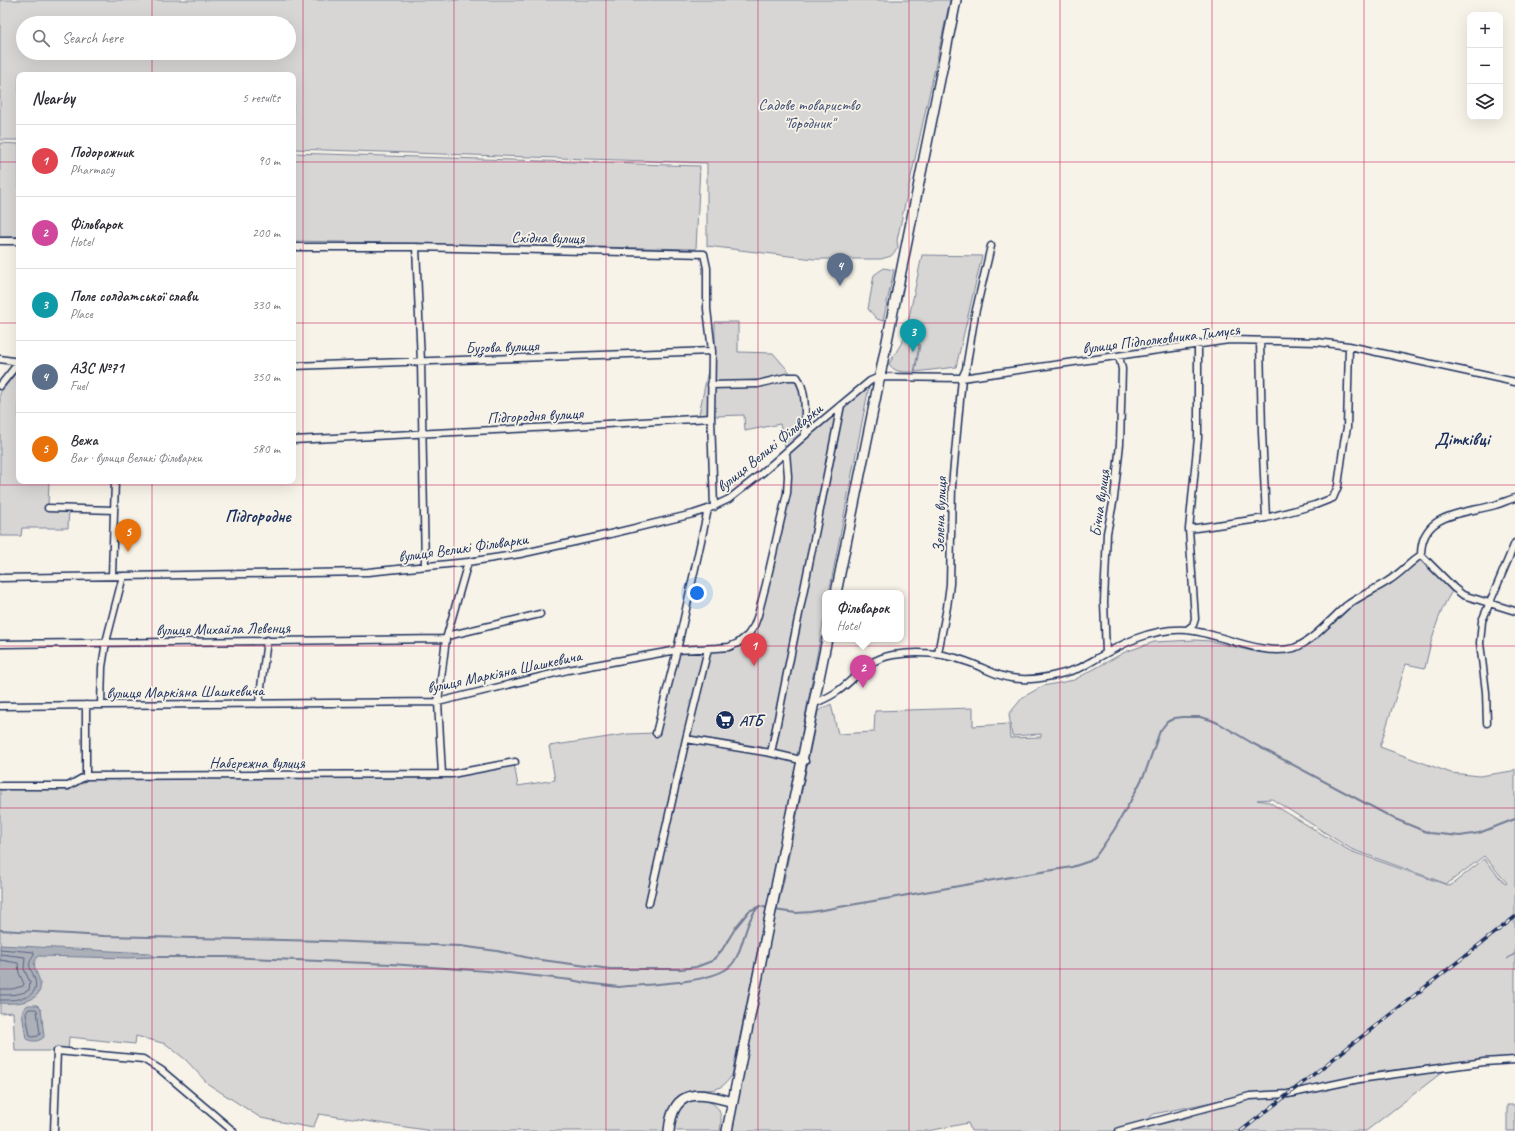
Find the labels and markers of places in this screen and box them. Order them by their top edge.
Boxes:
pin: 4 [827,253,853,286]
pin: 3 [900,319,926,352]
pin: 5 [115,519,141,552]
pin: 1 [741,633,767,666]
pin: 2 [850,655,876,688]
supermarket icon: АТБ [714,709,736,731]
place label: АТБ [739,711,766,731]

